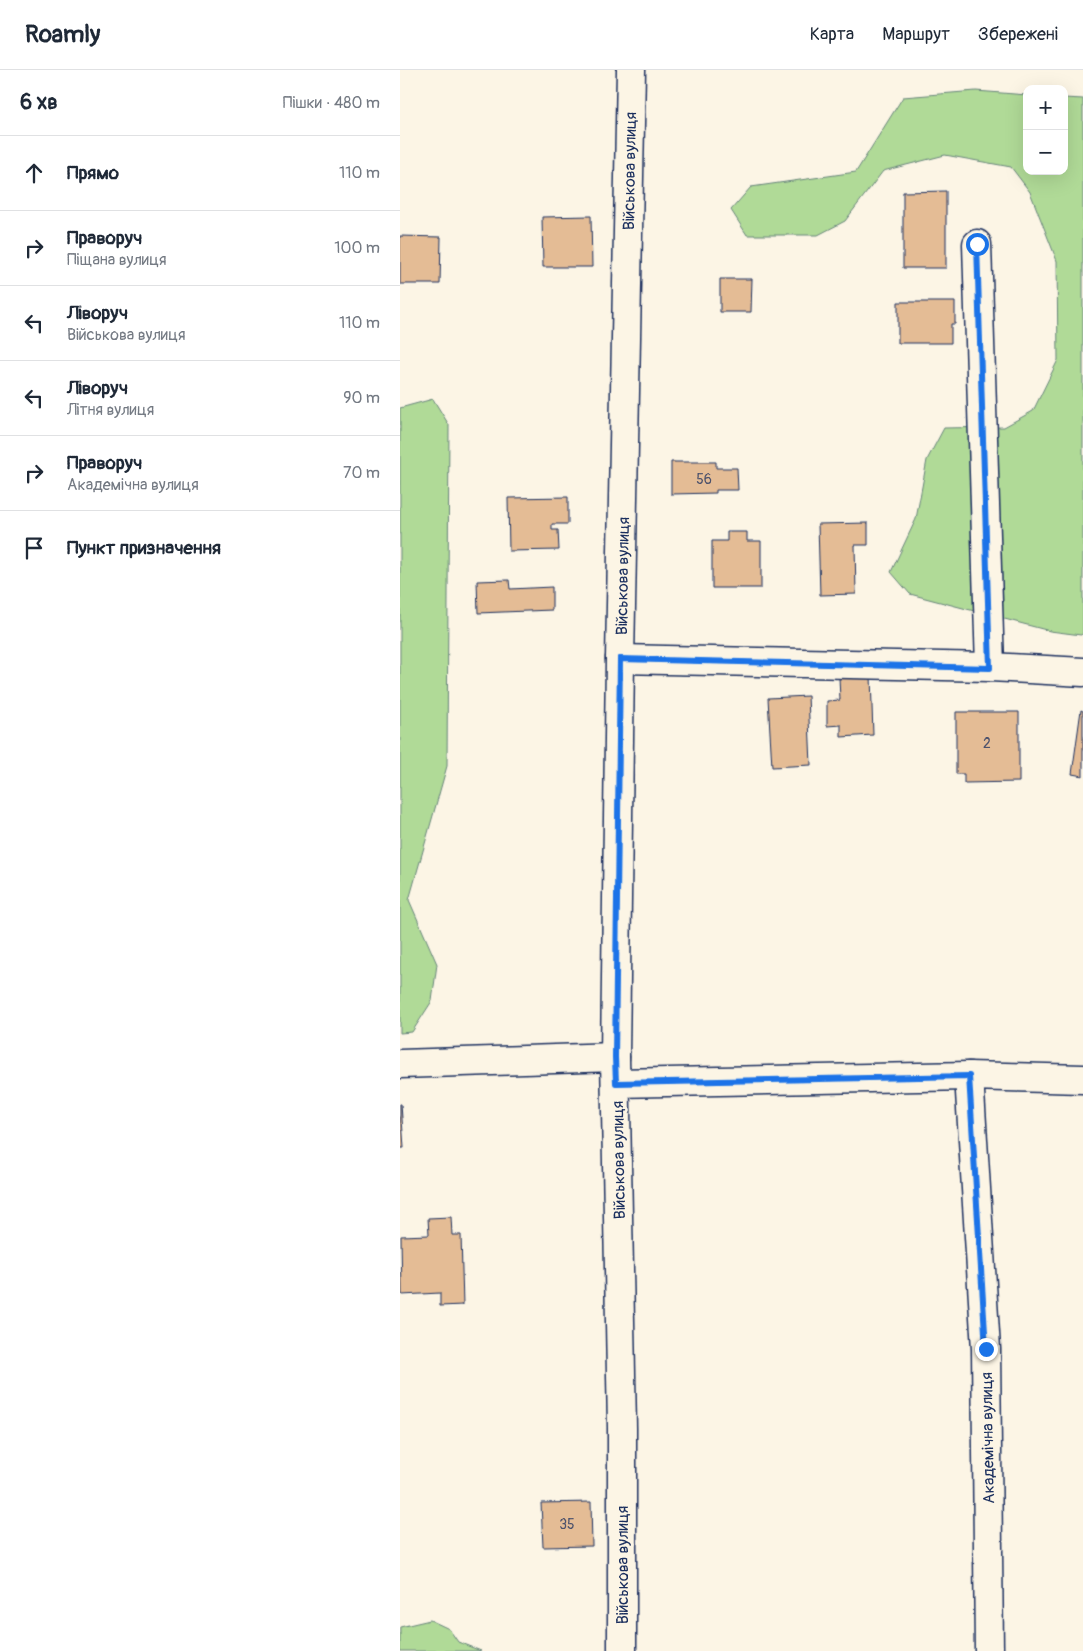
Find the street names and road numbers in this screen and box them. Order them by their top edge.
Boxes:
street label: Військова вулиця [619,112,641,230]
street label: Військова вулиця [612,517,634,635]
street label: Військова вулиця [608,1101,630,1219]
street label: Академічна вулиця [977,1372,999,1504]
street label: Військова вулиця [613,1506,633,1624]

